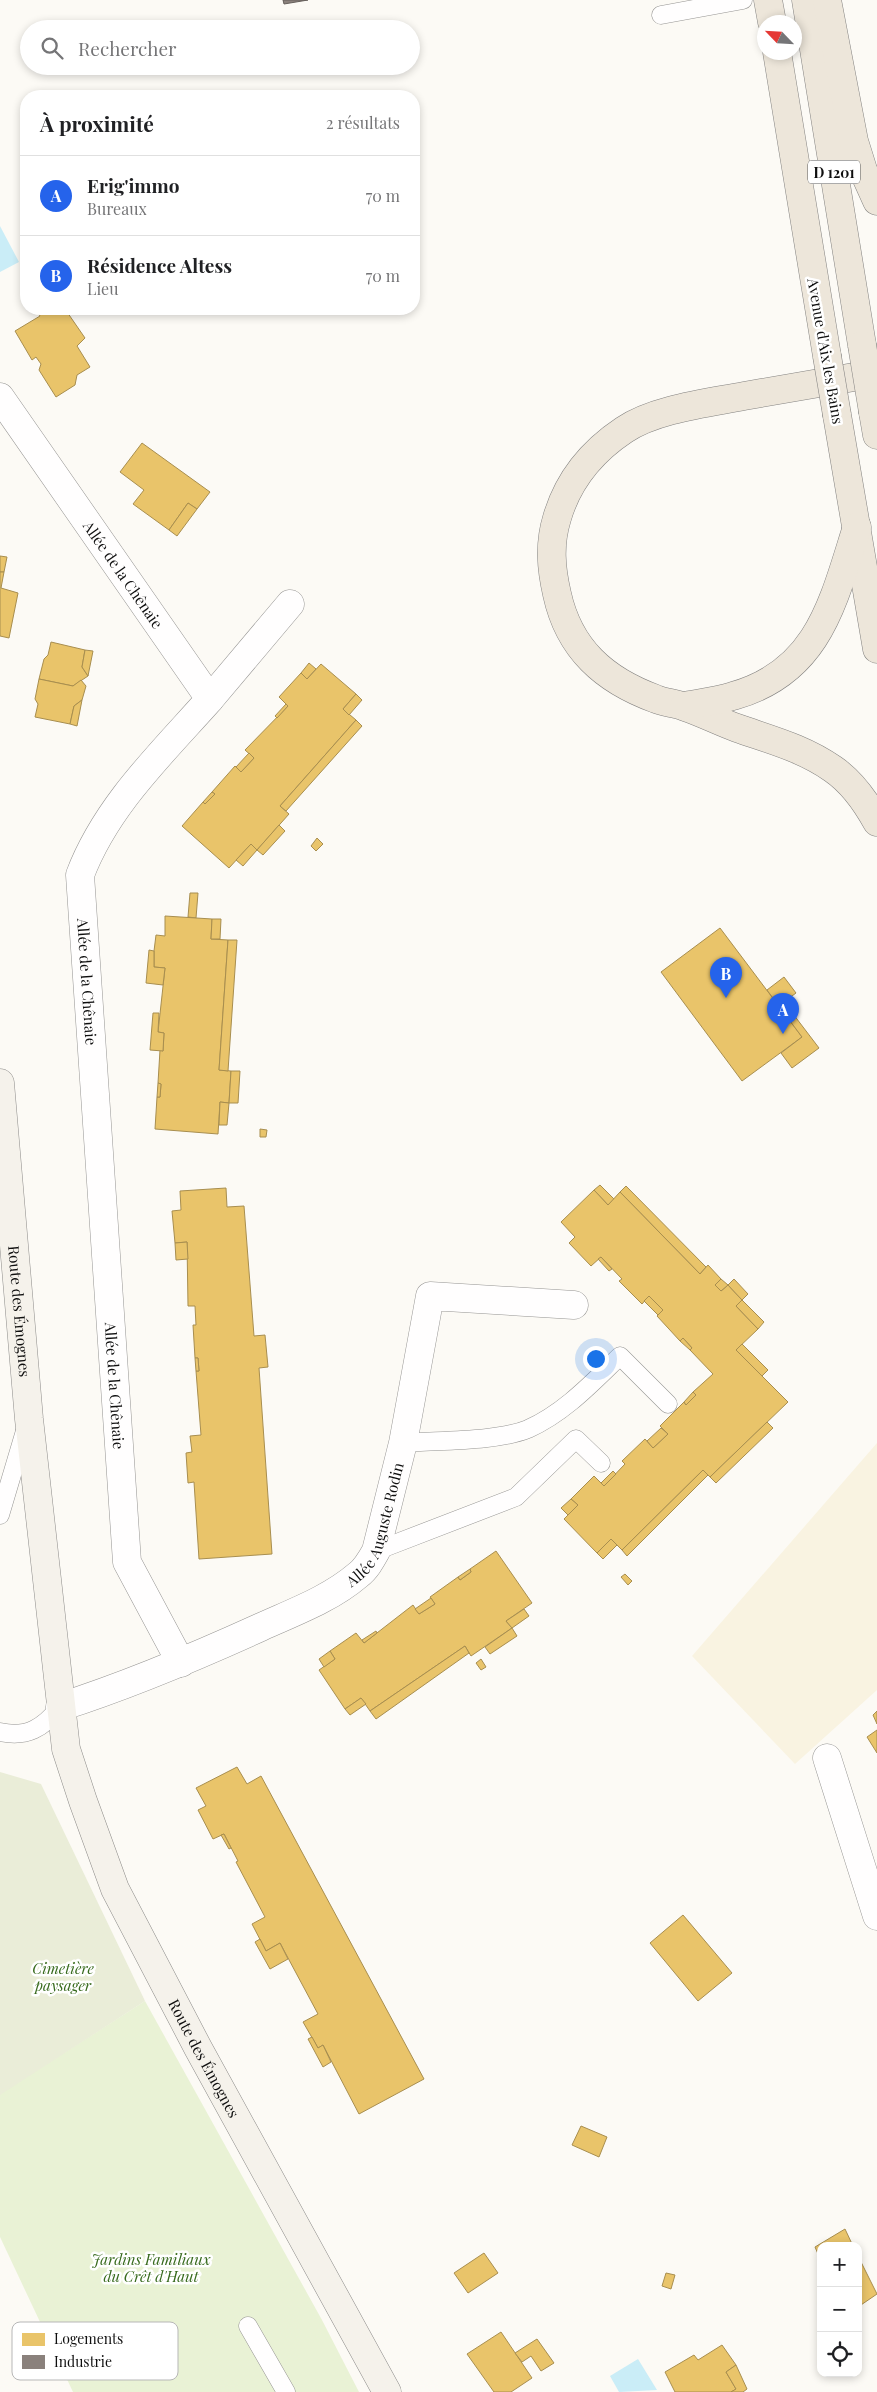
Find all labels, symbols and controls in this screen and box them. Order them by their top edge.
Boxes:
north arrow [757,15,802,60]
search box [20,20,420,75]
icon: search [38,34,66,62]
text: Rechercher [78,35,177,61]
text: À proximité [40,109,154,137]
text: 2 résultats [326,112,400,133]
road number: D 1201 [808,160,860,183]
text: Erig'immo [87,172,180,198]
text: A [51,185,61,206]
text: 70 m [366,185,400,206]
text: Bureaux [87,198,147,219]
text: Résidence Altess [87,252,232,278]
text: B [51,265,61,286]
text: 70 m [366,265,400,286]
street label: Avenue d'Aix les Bains [803,276,849,426]
text: Lieu [87,278,119,299]
street label: Allée de la Chênaie [78,516,168,632]
street label: Allée de la Chênaie [73,917,102,1046]
pin: B [710,957,742,998]
pin: A [767,993,799,1034]
street label: Route des Émognes [4,1245,35,1378]
street label: Allée de la Chênaie [101,1321,129,1450]
your location [583,1346,609,1372]
street label: Allée Auguste Rodin [341,1460,408,1592]
park label: Cimetière paysager [32,1958,94,1995]
street label: Route des Émognes [164,1995,244,2121]
map controls [817,2242,862,2377]
button: + [817,2242,862,2287]
park label: Jardins Familiaux du Crêt d'Haut [91,2249,211,2286]
button: − [817,2287,862,2332]
legend [12,2322,178,2380]
text: Logements [54,2329,123,2348]
button: locate [817,2332,862,2377]
text: Industrie [54,2352,112,2371]

